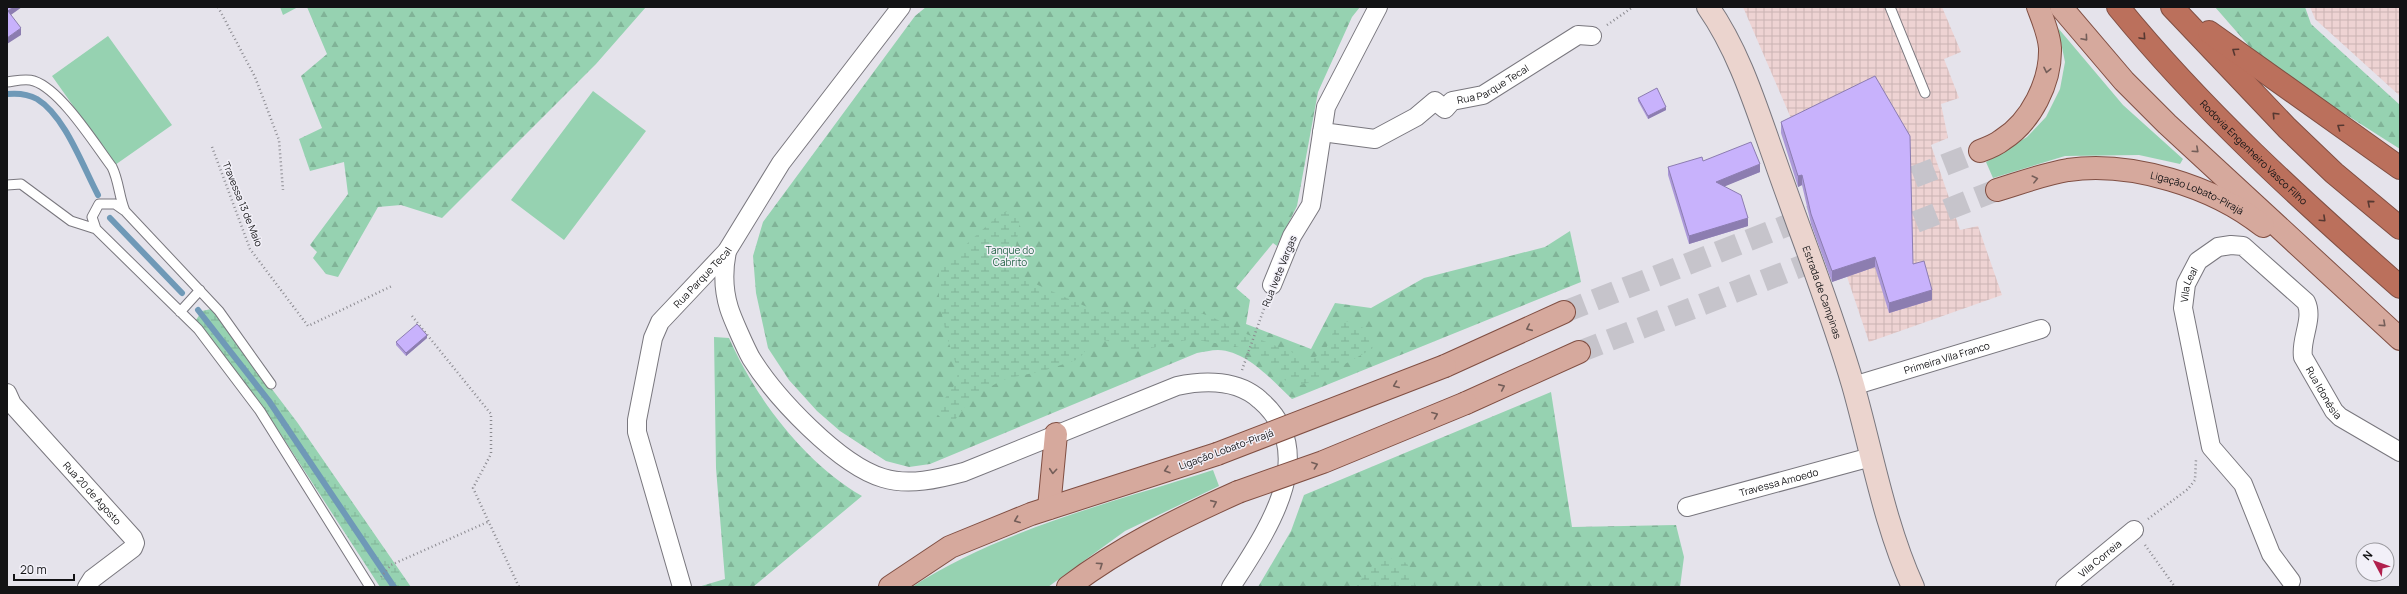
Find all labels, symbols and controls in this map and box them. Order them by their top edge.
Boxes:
one-way arrow [2138,32,2146,40]
one-way arrow [2081,33,2088,40]
one-way arrow [2232,48,2239,56]
street label: Rua Parque Tecal [1456,61,1531,107]
one-way arrow [2044,67,2052,73]
street label: Rodovia Engenheiro Vasco Filho [2197,97,2311,208]
one-way arrow [2272,112,2279,120]
one-way arrow [2338,125,2345,132]
one-way arrow [2191,145,2199,152]
street label: Travessa 13 de Maio [220,159,266,249]
street label: Ligação Lobato-Pirajá [2149,168,2247,218]
one-way arrow [2031,175,2038,183]
one-way arrow [2368,201,2375,208]
one-way arrow [2318,214,2326,221]
street label: Rua Ivete Vargas [1258,233,1300,309]
park label: Tanque do Cabrito [986,243,1034,269]
street label: Rua Parque Tecal [670,244,735,311]
street label: Estrada de Campinas [1800,244,1845,340]
street label: Vila Leal [2177,264,2201,303]
one-way arrow [2379,319,2386,326]
one-way arrow [1526,323,1533,331]
street label: Primeira Vila Franco [1902,338,1991,377]
street label: Rua Idonêsia [2303,364,2345,422]
one-way arrow [1392,380,1400,388]
one-way arrow [1497,384,1505,392]
one-way arrow [1431,412,1438,420]
street label: Ligação Lobato-Pirajá [1177,425,1275,473]
street label: Rua 20 de Agosto [60,458,125,528]
one-way arrow [1311,461,1318,469]
one-way arrow [1163,465,1170,474]
street label: Travessa Amoedo [1738,465,1820,500]
one-way arrow [1048,468,1057,474]
one-way arrow [1210,500,1218,508]
one-way arrow [1013,515,1021,523]
street label: Vila Correia [2075,536,2124,580]
north arrow [2355,542,2395,582]
text: N [2359,547,2375,563]
scale bar [14,556,74,582]
text: 20 m [20,561,47,578]
one-way arrow [1096,562,1103,570]

